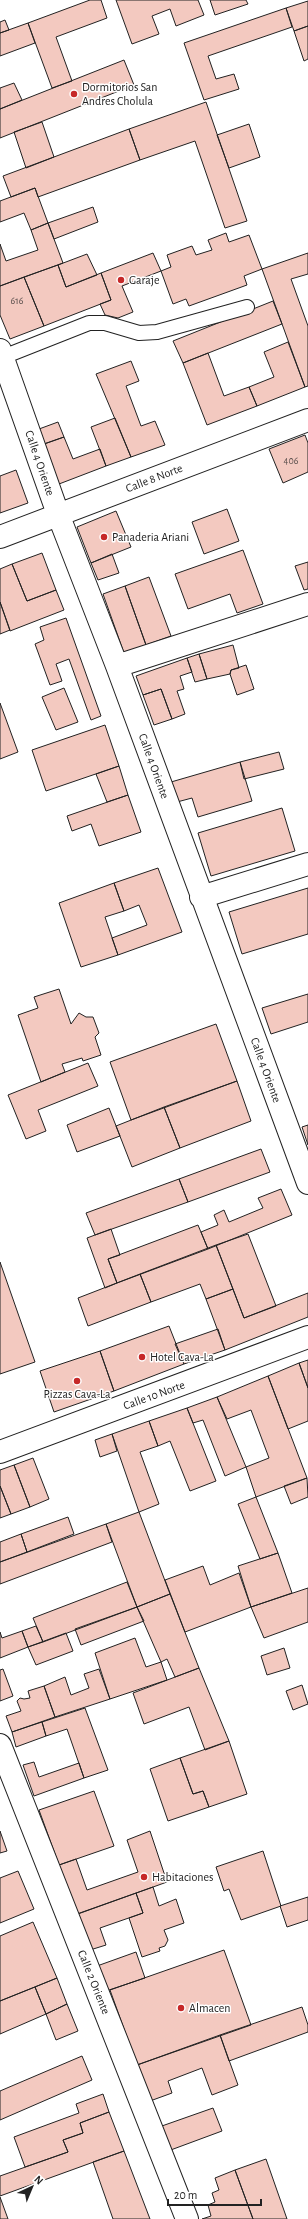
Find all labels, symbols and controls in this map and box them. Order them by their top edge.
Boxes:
place label: Dormitorios San Andres Cholula [82,81,157,107]
marker: Dormitorios San Andres Cholula [69,89,79,99]
place label: Garaje [129,274,160,287]
marker: Garaje [116,275,126,285]
house number: 616 [11,296,24,306]
street label: Calle 4 Oriente [23,429,57,497]
house number: 406 [284,456,299,466]
street label: Calle 8 Norte [124,462,184,494]
place label: Panaderia Ariani [112,531,189,543]
marker: Panaderia Ariani [99,532,109,542]
street label: Calle 4 Oriente [137,732,171,800]
street label: Calle 4 Oriente [249,1036,283,1104]
place label: Hotel Cava-La [150,1351,214,1363]
marker: Hotel Cava-La [137,1352,147,1362]
marker: Pizzas Cava-La [72,1376,82,1386]
street label: Calle 10 Norte [122,1378,186,1412]
place label: Pizzas Cava-La [44,1388,111,1400]
place label: Habitaciones [152,1871,213,1883]
marker: Habitaciones [139,1872,149,1882]
street label: Calle 2 Oriente [76,1948,112,2016]
place label: Almacen [189,2002,230,2014]
marker: Almacen [176,2003,186,2013]
north arrow [12,2167,52,2207]
text: N [32,2174,45,2187]
scale bar [168,2181,261,2207]
text: 20 m [174,2189,197,2201]

